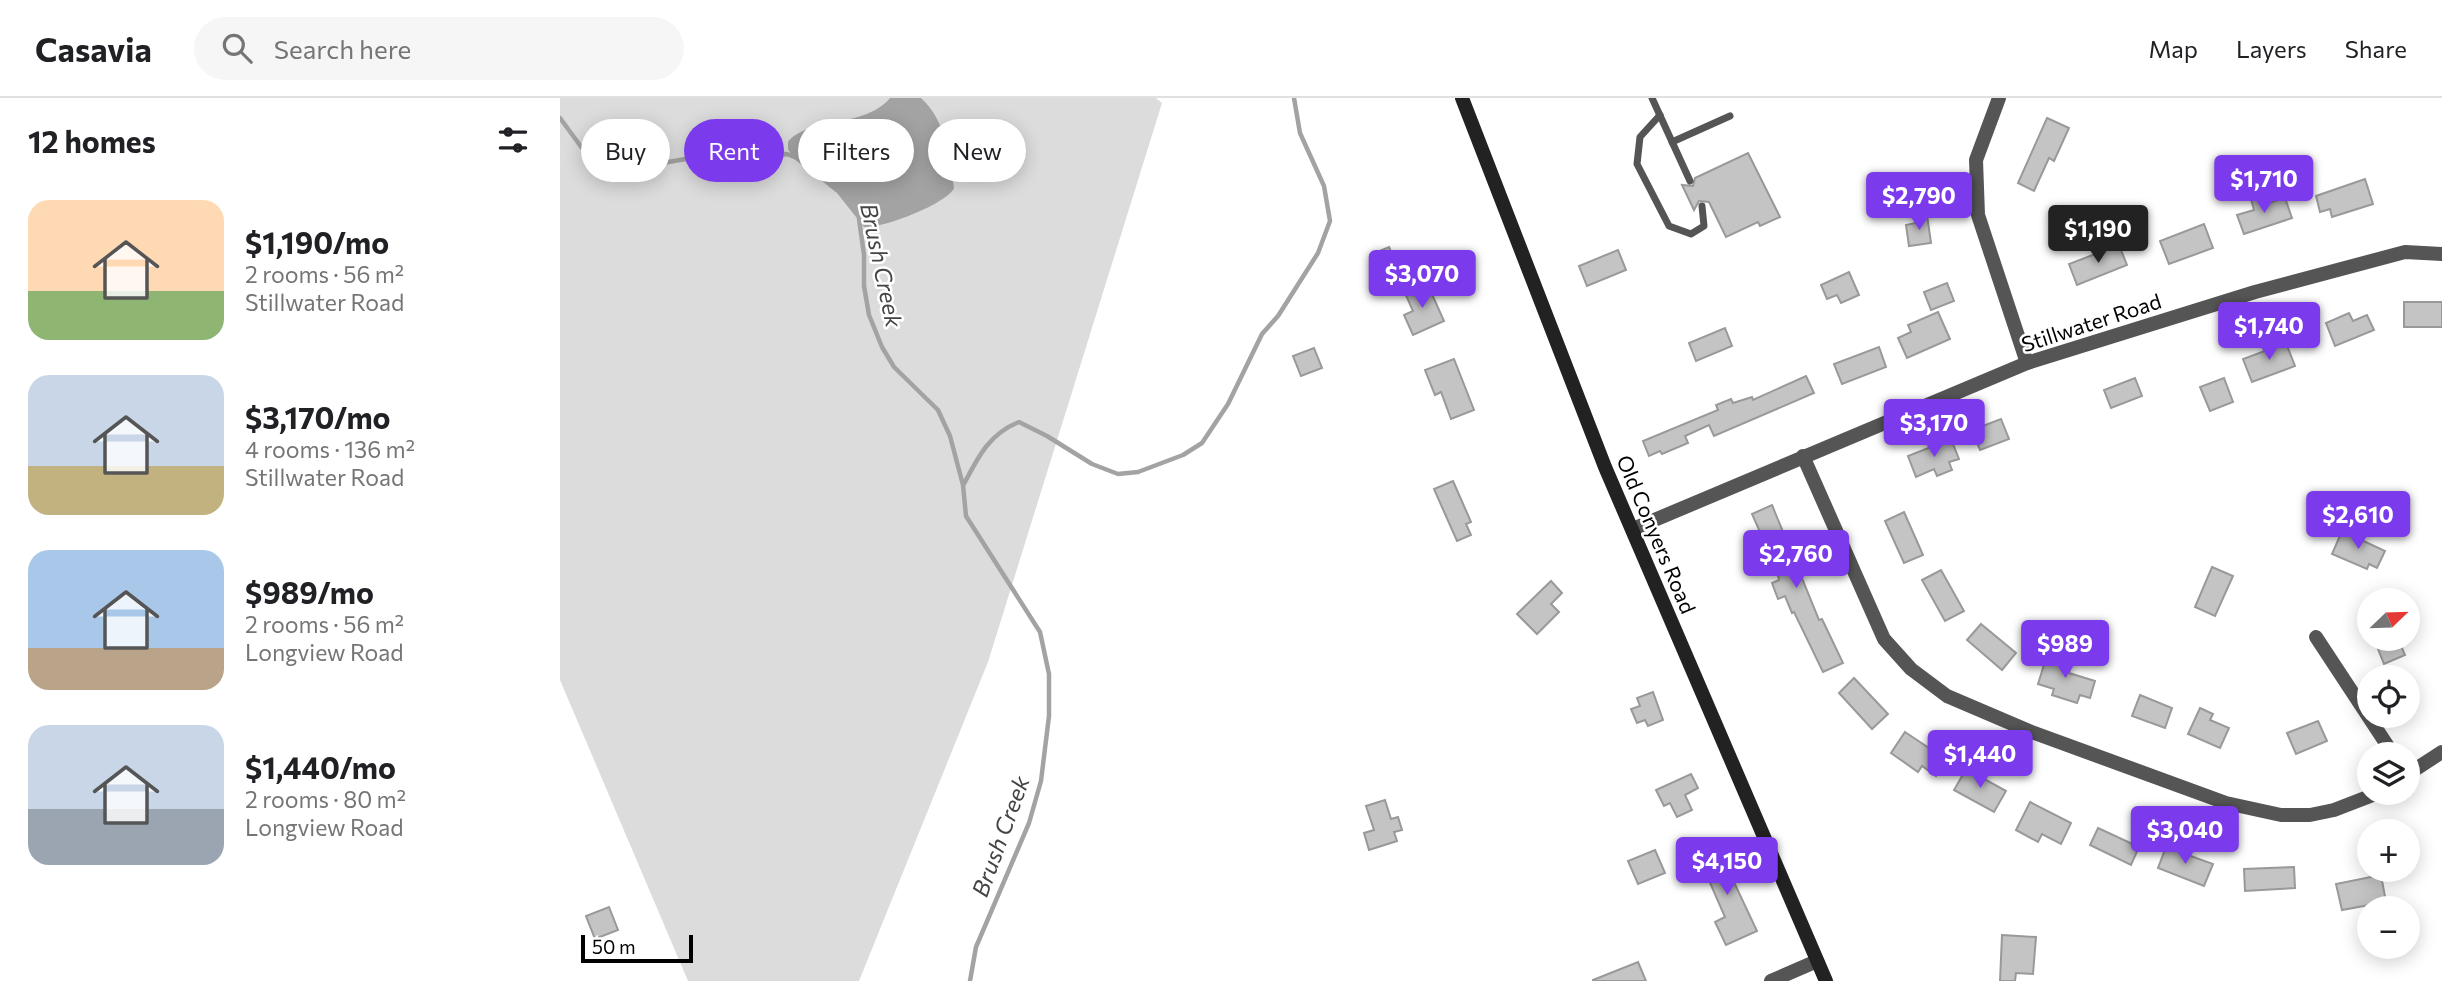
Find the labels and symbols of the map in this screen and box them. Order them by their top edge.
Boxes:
pin: $1,710 [2207,156,2321,215]
pin: $2,790 [1862,172,1976,232]
water label: Brush Creek [855,200,909,330]
pin: $1,190 [2041,206,2155,265]
pin: $3,070 [1365,250,1479,310]
street label: Stillwater Road [2018,288,2164,356]
pin: $1,740 [2212,302,2326,362]
pin: $3,170 [1877,400,1991,459]
street label: Old Conyers Road [1612,451,1702,617]
pin: $2,610 [2301,491,2415,551]
pin: $2,760 [1739,531,1853,590]
north arrow [2357,588,2420,651]
pin: $989 [2024,620,2106,680]
pin: $1,440 [1923,730,2037,790]
water label: Brush Creek [965,771,1035,900]
pin: $3,040 [2128,806,2242,866]
pin: $4,150 [1670,838,1784,897]
scale bar [581,932,693,964]

